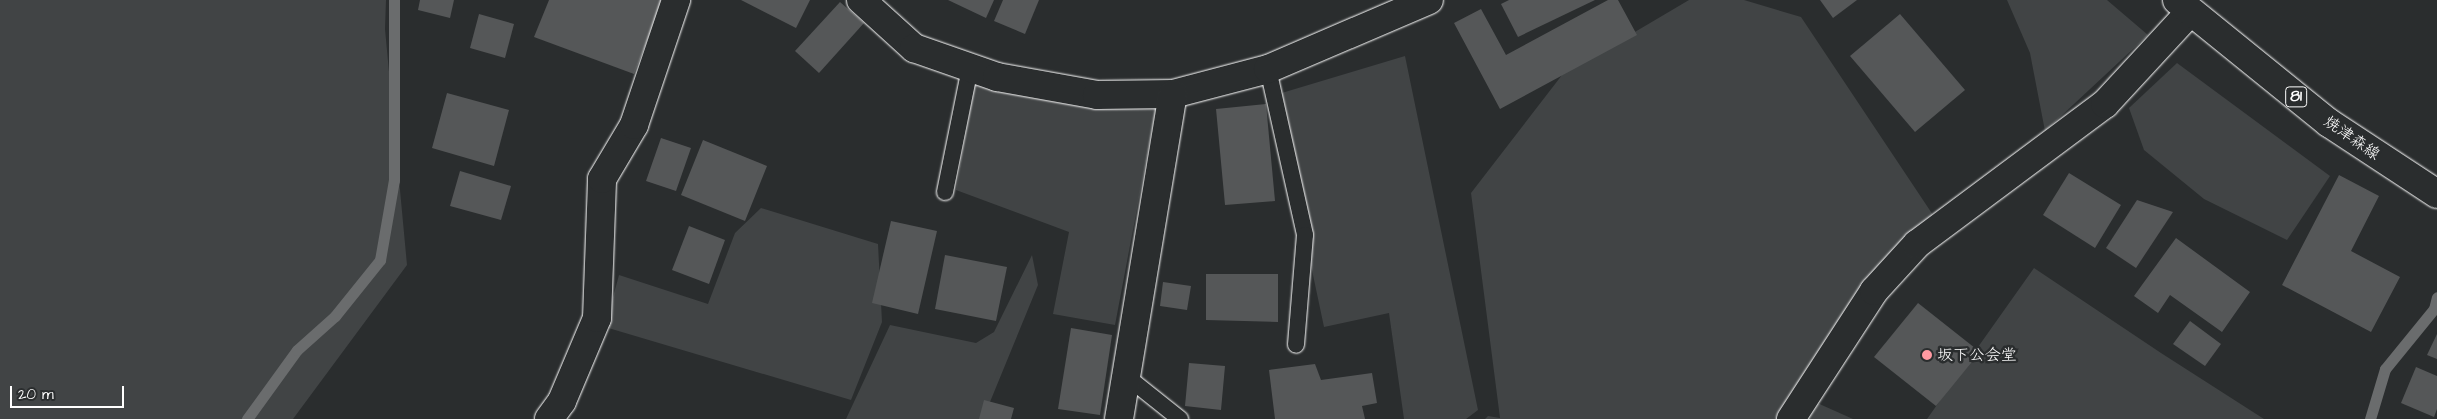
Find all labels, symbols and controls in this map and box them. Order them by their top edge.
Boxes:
road number: 81 [2285,84,2307,110]
street label: 焼津森線 [2320,112,2384,164]
place label: 坂下公会堂 [1937,345,2017,365]
marker: 坂下公会堂 [1921,349,1933,361]
scale bar [12,376,126,408]
text: 20 m [18,384,54,405]

